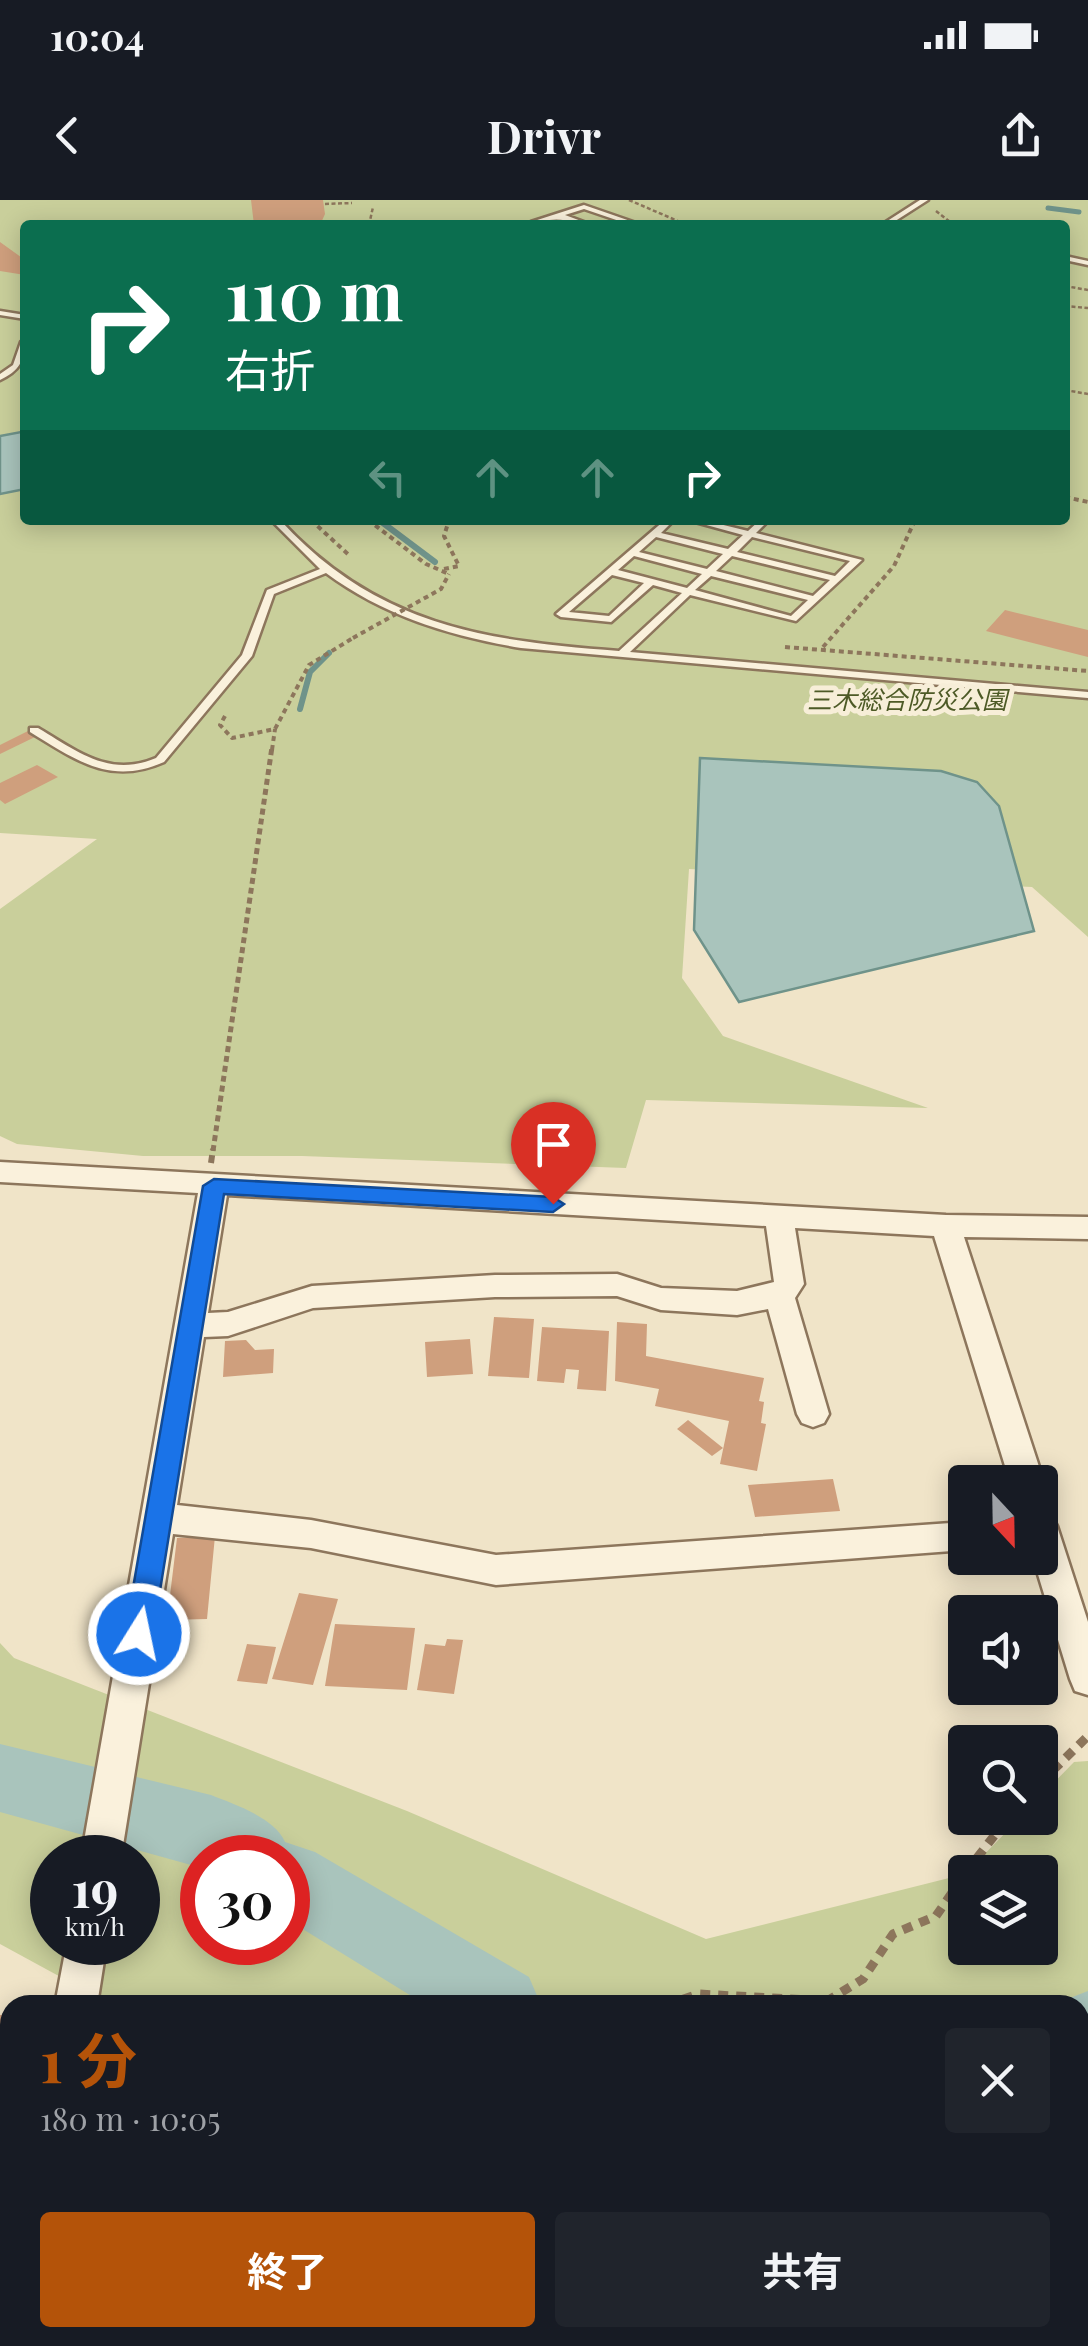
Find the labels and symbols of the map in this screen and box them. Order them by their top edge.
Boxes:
park label: 三木総合防災公園 [807,682,1010,715]
pin [511,1102,596,1205]
north arrow [948,1465,1058,1575]
position arrow [87,1582,191,1686]
speed limit sign: 30 [180,1835,310,1965]

